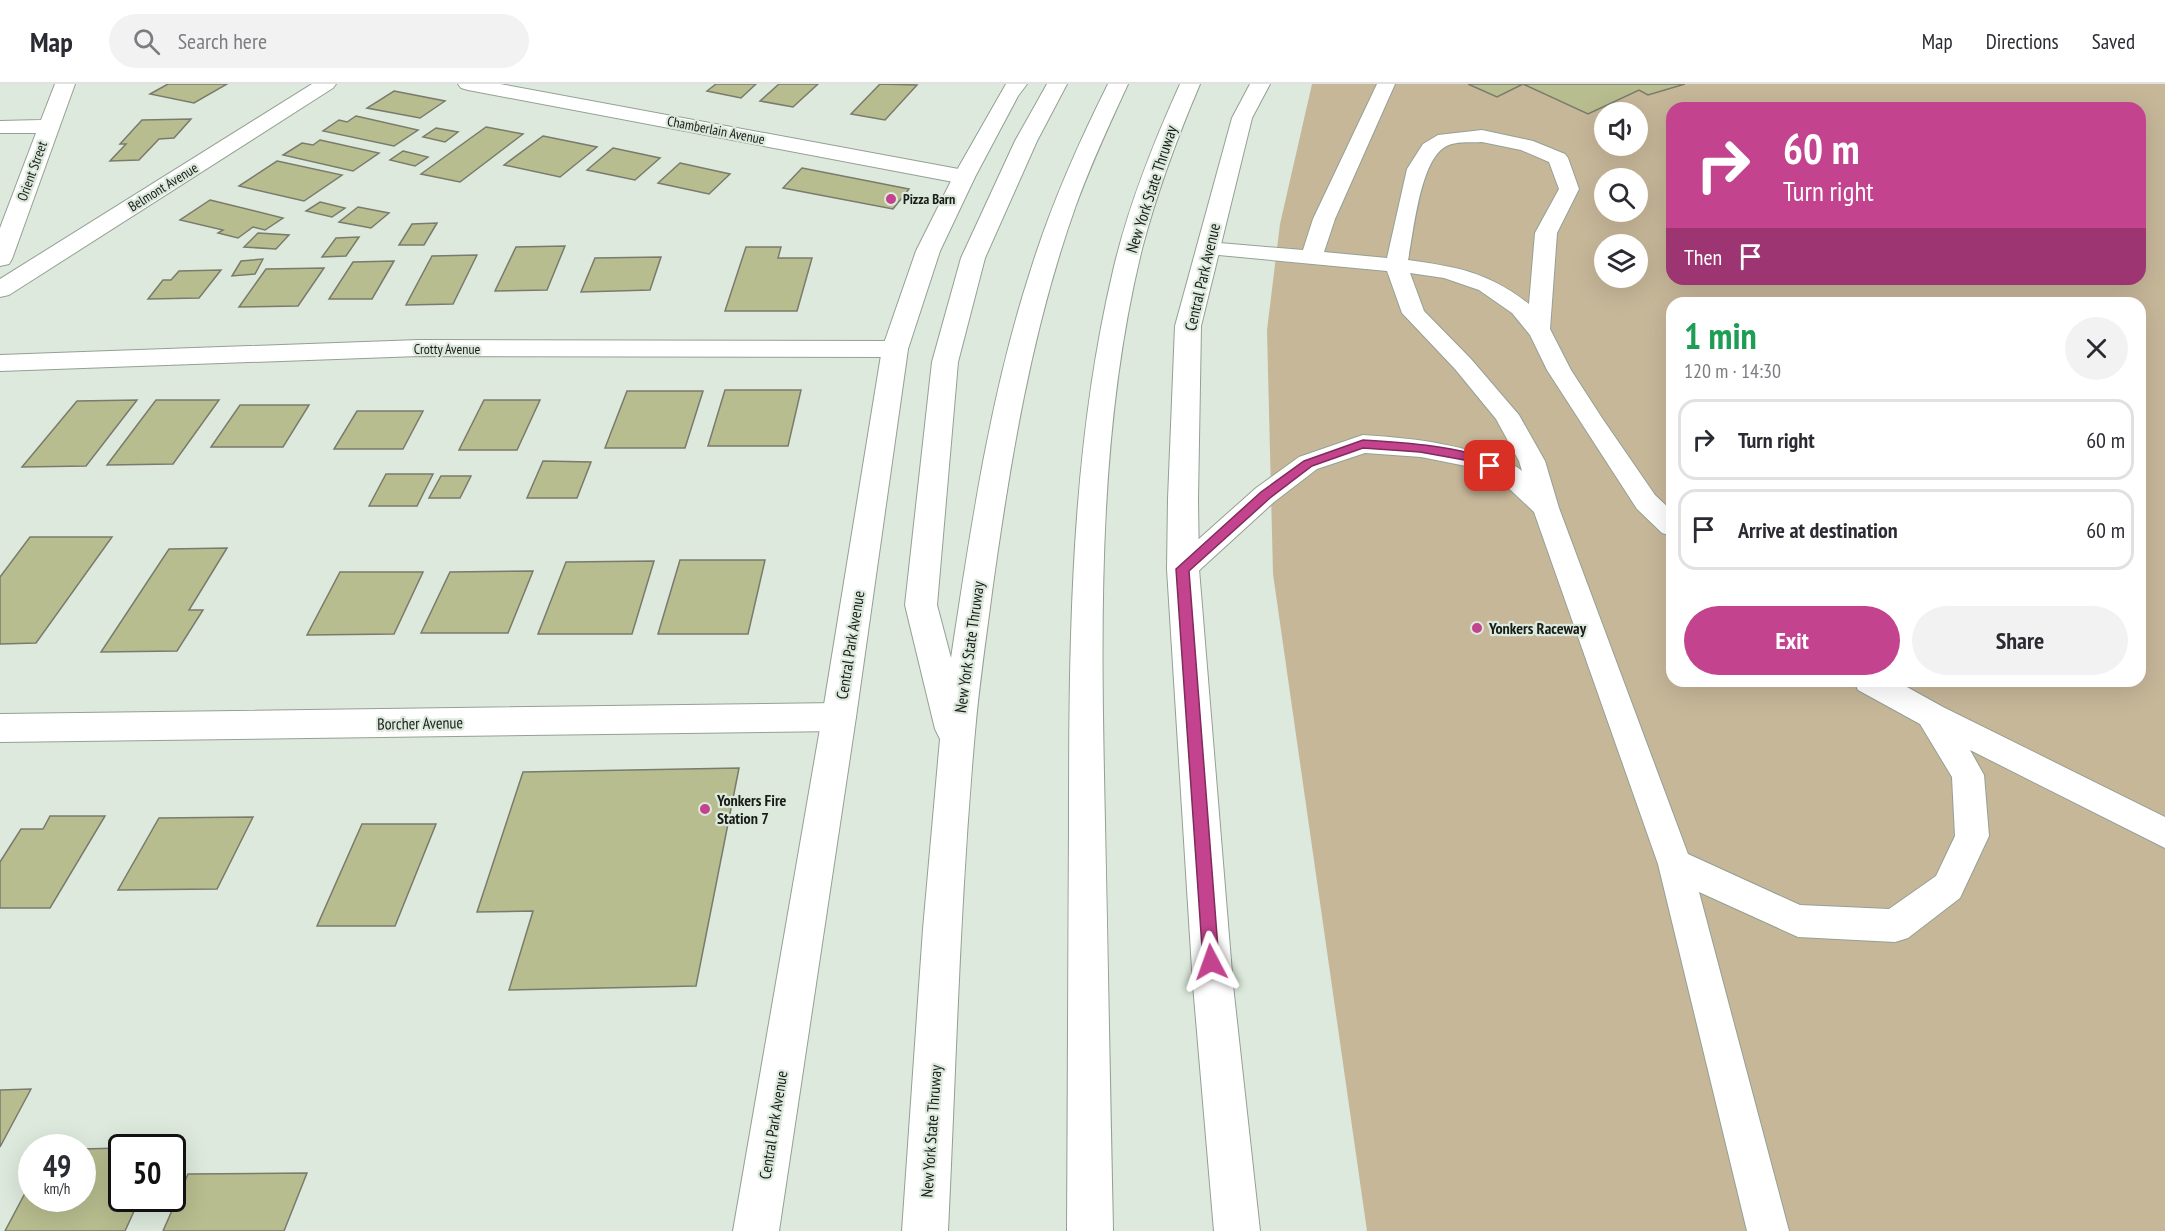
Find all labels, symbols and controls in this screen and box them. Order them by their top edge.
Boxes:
search box [109,14,529,68]
text: Map [30,23,73,60]
icon: search [130,25,163,58]
text: Search here [178,27,267,55]
text: Map [1922,28,1953,55]
text: Directions [1986,28,2059,55]
text: Saved [2092,28,2135,55]
map controls [1594,102,1648,288]
button: sound [1594,102,1648,156]
street label: Chamberlain Avenue [666,112,767,148]
text: 60 m [1783,121,1860,176]
street label: New York State Thruway [1121,123,1181,255]
icon: right [1684,126,1762,204]
street label: Orient Street [13,139,51,203]
street label: Belmont Avenue [125,158,201,216]
button: search [1594,168,1648,222]
text: Turn right [1783,174,1874,208]
place label: Pizza Barn [903,190,955,208]
marker: Pizza Barn [884,192,898,206]
street label: Central Park Avenue [1180,221,1224,333]
button: layers [1594,234,1648,288]
icon: arrive [1734,240,1767,273]
text: Then [1684,243,1722,271]
text: 1 min [1684,312,1757,359]
button: close [2065,317,2128,380]
street label: Crotty Avenue [414,340,481,358]
text: 120 m · 14:30 [1684,358,1781,384]
icon: right [1687,423,1720,456]
text: Turn right [1738,426,1815,454]
text: 60 m [2086,426,2125,454]
pin [1464,440,1515,491]
icon: arrive [1473,449,1506,482]
icon: arrive [1687,513,1720,546]
text: Arrive at destination [1738,516,1898,544]
text: 60 m [2086,516,2125,544]
street label: New York State Thruway [950,580,988,714]
street label: Central Park Avenue [832,589,868,701]
button: Exit [1684,606,1900,675]
button: Share [1912,606,2128,675]
place label: Yonkers Raceway [1488,618,1587,638]
marker: Yonkers Raceway [1470,621,1484,635]
street label: Borcher Avenue [377,712,463,734]
place label: Yonkers Fire Station 7 [716,790,787,828]
marker: Yonkers Fire Station 7 [698,802,712,816]
position arrow [1179,930,1243,994]
street label: New York State Thruway [916,1064,946,1198]
street label: Central Park Avenue [755,1069,791,1181]
speed limit sign: 50 [108,1134,186,1212]
text: 49 [43,1146,71,1185]
text: km/h [44,1179,70,1198]

